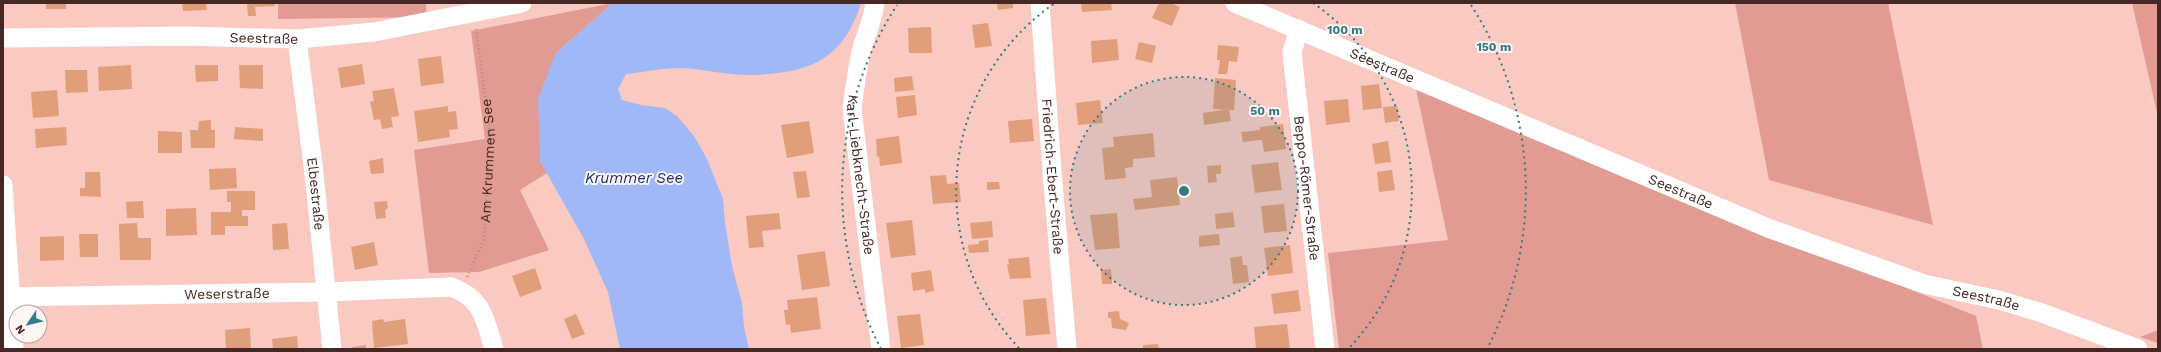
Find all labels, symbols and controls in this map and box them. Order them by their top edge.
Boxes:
text: 100 m [1327,23,1363,37]
street label: Seestraße [229,29,298,47]
text: 150 m [1477,40,1511,54]
street label: Seestraße [1348,45,1417,86]
street label: Karl-Liebknecht-Straße [844,94,878,256]
street label: Am Krummen See [477,98,498,223]
street label: Friedrich-Ebert-Straße [1039,98,1067,255]
text: 50 m [1250,104,1280,118]
street label: Beppo-Römer-Straße [1291,115,1323,261]
street label: Elbestraße [304,156,328,231]
water label: Krummer See [585,169,683,187]
street label: Seestraße [1646,171,1716,212]
centre of rings [1177,184,1191,198]
street label: Seestraße [1951,282,2022,314]
street label: Weserstraße [184,285,270,302]
north arrow [8,304,48,344]
text: N [13,322,28,337]

